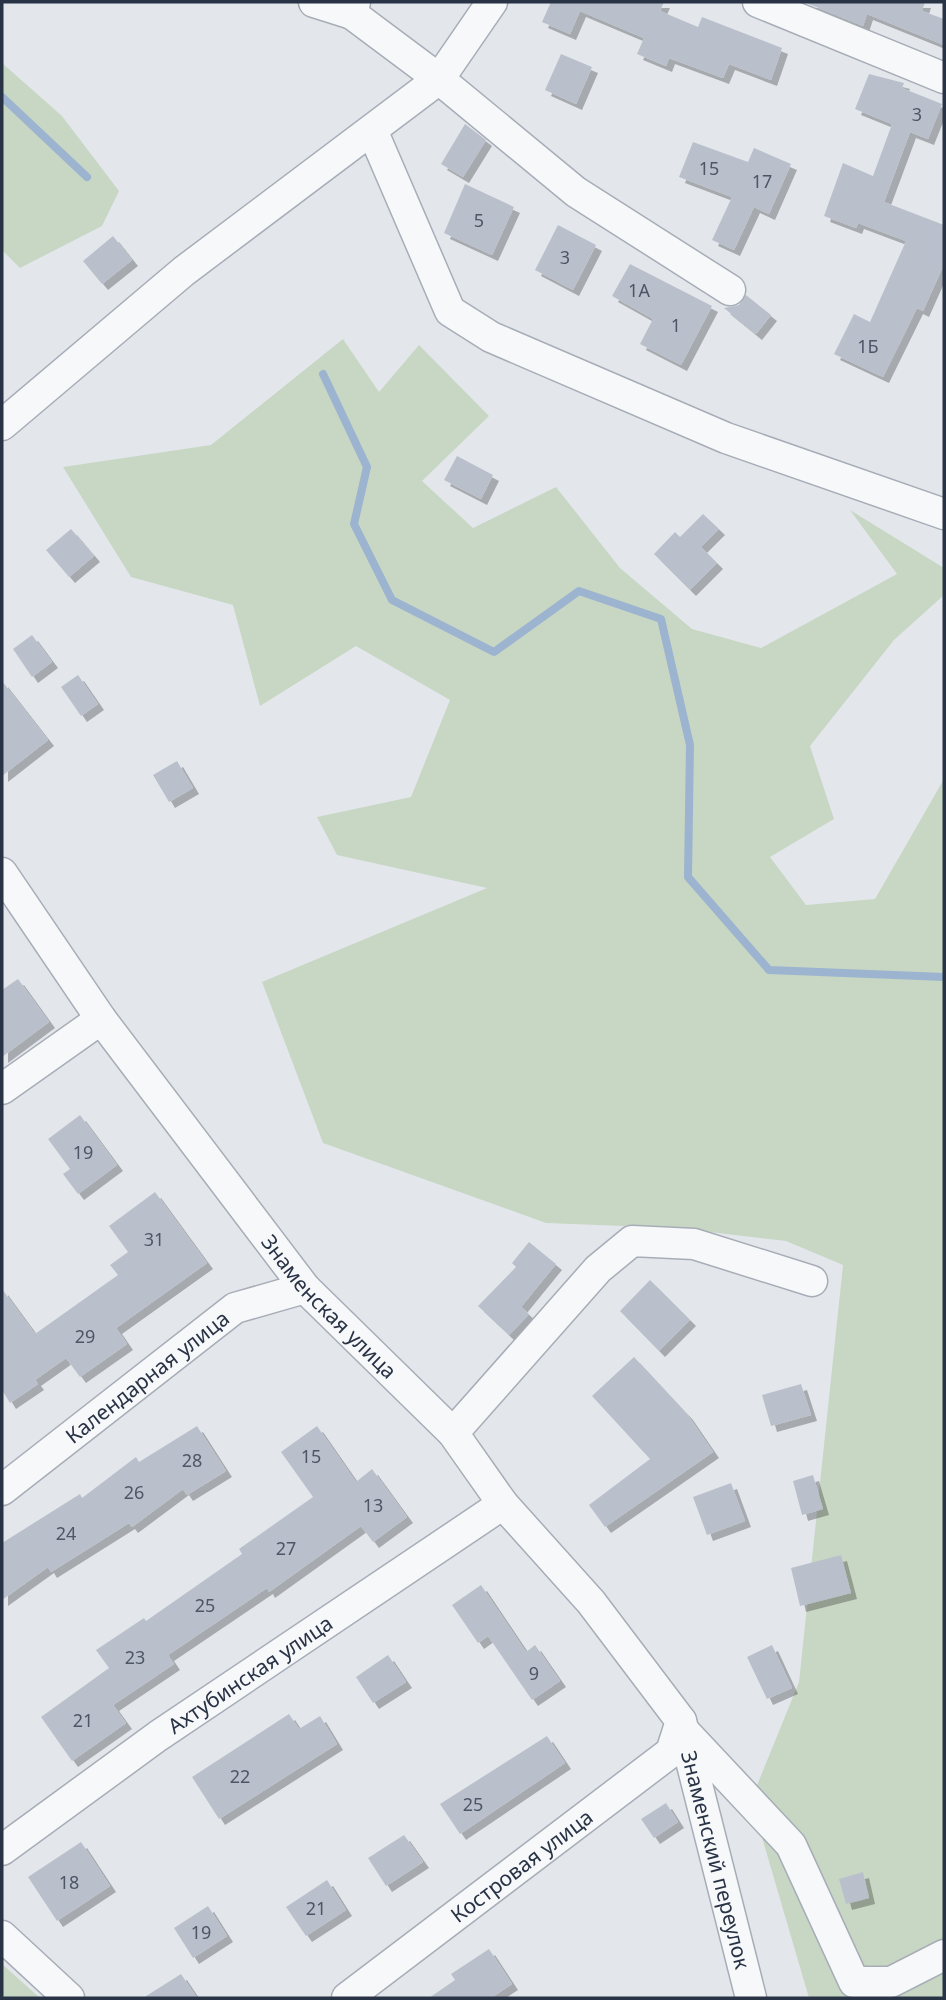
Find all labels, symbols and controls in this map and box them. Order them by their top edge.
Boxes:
house number: 3 [912,102,922,126]
house number: 15 [699,156,719,180]
house number: 17 [752,169,772,193]
house number: 5 [474,208,484,232]
house number: 3 [560,245,570,269]
house number: 1А [628,278,650,302]
house number: 1 [671,313,681,337]
house number: 1Б [857,334,879,358]
house number: 19 [73,1140,93,1164]
house number: 31 [144,1227,164,1251]
street label: Знаменская улица [255,1229,403,1385]
street label: Календарная улица [59,1304,235,1449]
house number: 29 [75,1324,95,1348]
house number: 15 [301,1444,321,1468]
house number: 28 [182,1448,202,1472]
house number: 26 [124,1480,144,1504]
house number: 13 [363,1493,383,1517]
house number: 24 [56,1521,76,1545]
house number: 27 [276,1536,296,1560]
house number: 25 [195,1593,215,1617]
street label: Ахтубинская улица [162,1609,338,1740]
house number: 23 [125,1645,145,1669]
house number: 9 [529,1661,539,1685]
house number: 21 [73,1708,93,1732]
street label: Знаменский переулок [675,1748,757,1972]
house number: 22 [230,1764,250,1788]
house number: 25 [463,1792,483,1816]
street label: Костровая улица [445,1803,598,1929]
house number: 18 [59,1870,79,1894]
house number: 21 [306,1896,326,1920]
house number: 19 [191,1920,211,1944]

